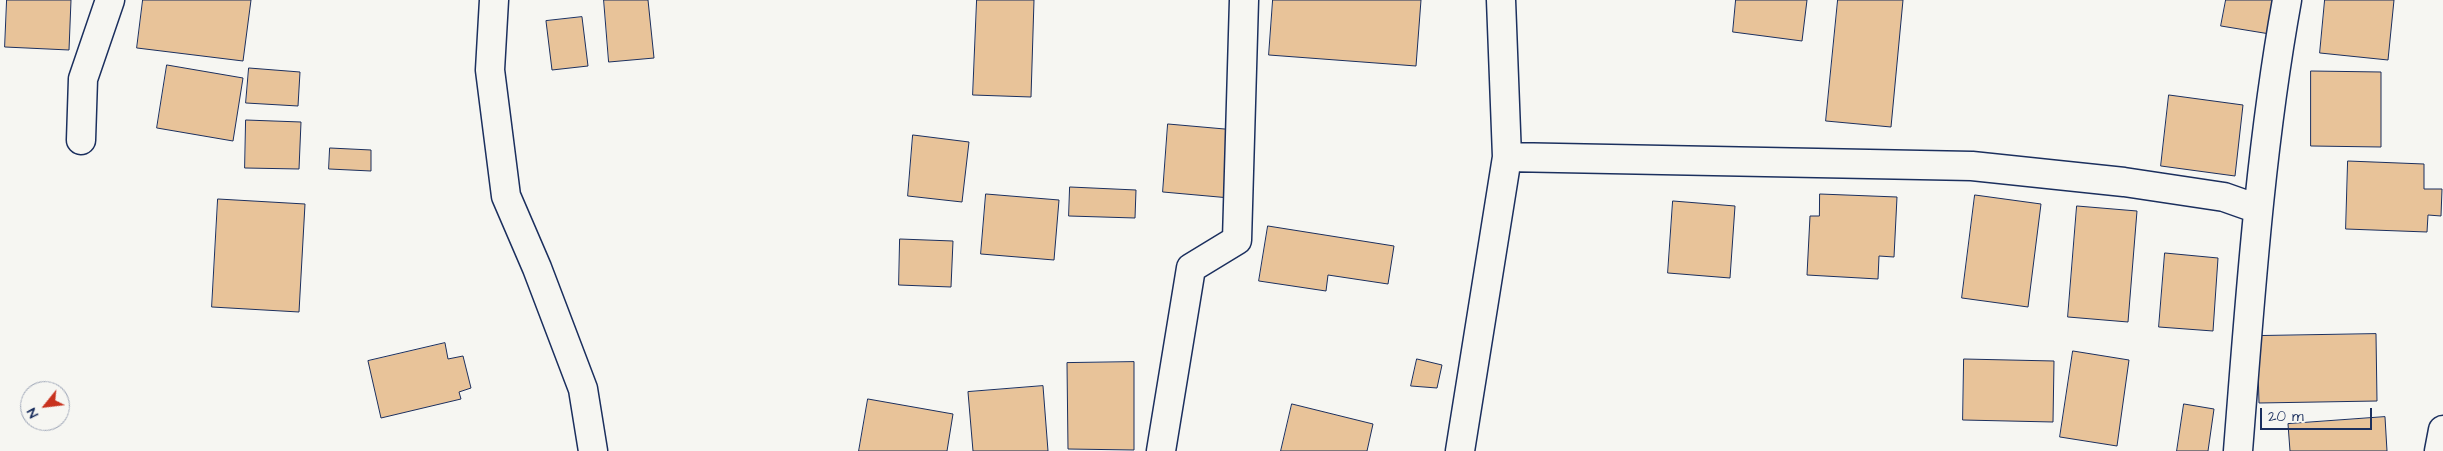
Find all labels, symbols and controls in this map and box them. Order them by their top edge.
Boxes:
north arrow [20,381,70,431]
scale bar [2263,398,2376,430]
text: N [22,404,44,421]
text: 20 m [2268,406,2304,427]

